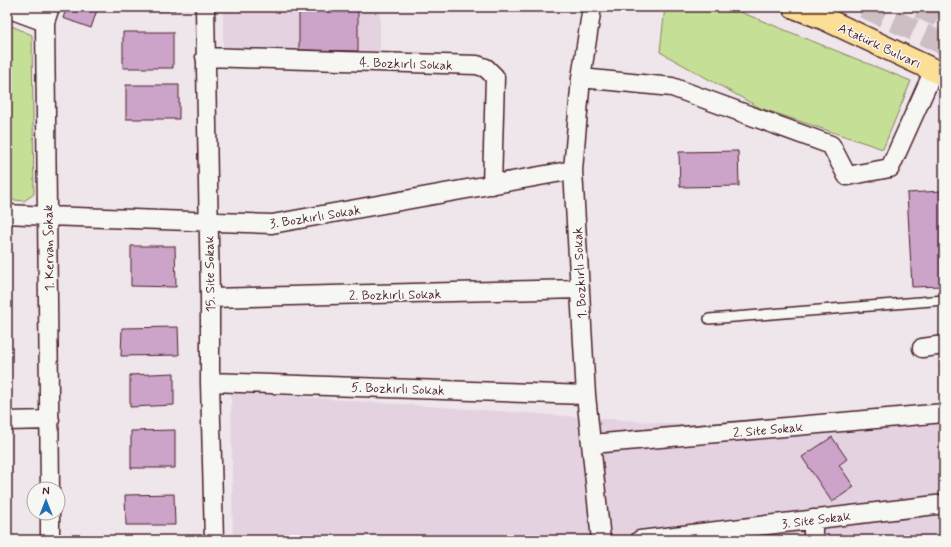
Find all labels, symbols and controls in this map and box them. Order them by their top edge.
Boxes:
street label: Atatürk Bulvarı [835,20,924,73]
street label: 4. Bozkırlı Sokak [359,54,453,75]
street label: 3. Bozkırlı Sokak [269,202,362,233]
street label: 1. Kervan Sokak [40,204,59,291]
street label: 1. Bozkırlı Sokak [570,226,591,319]
street label: 15. Site Sokak [201,235,220,312]
street label: 2. Bozkırlı Sokak [349,286,442,305]
street label: 5. Bozkırlı Sokak [351,379,445,400]
street label: 2. Site Sokak [733,419,804,442]
north arrow [26,481,66,521]
text: N [42,485,50,499]
street label: 3. Site Sokak [781,508,852,533]

